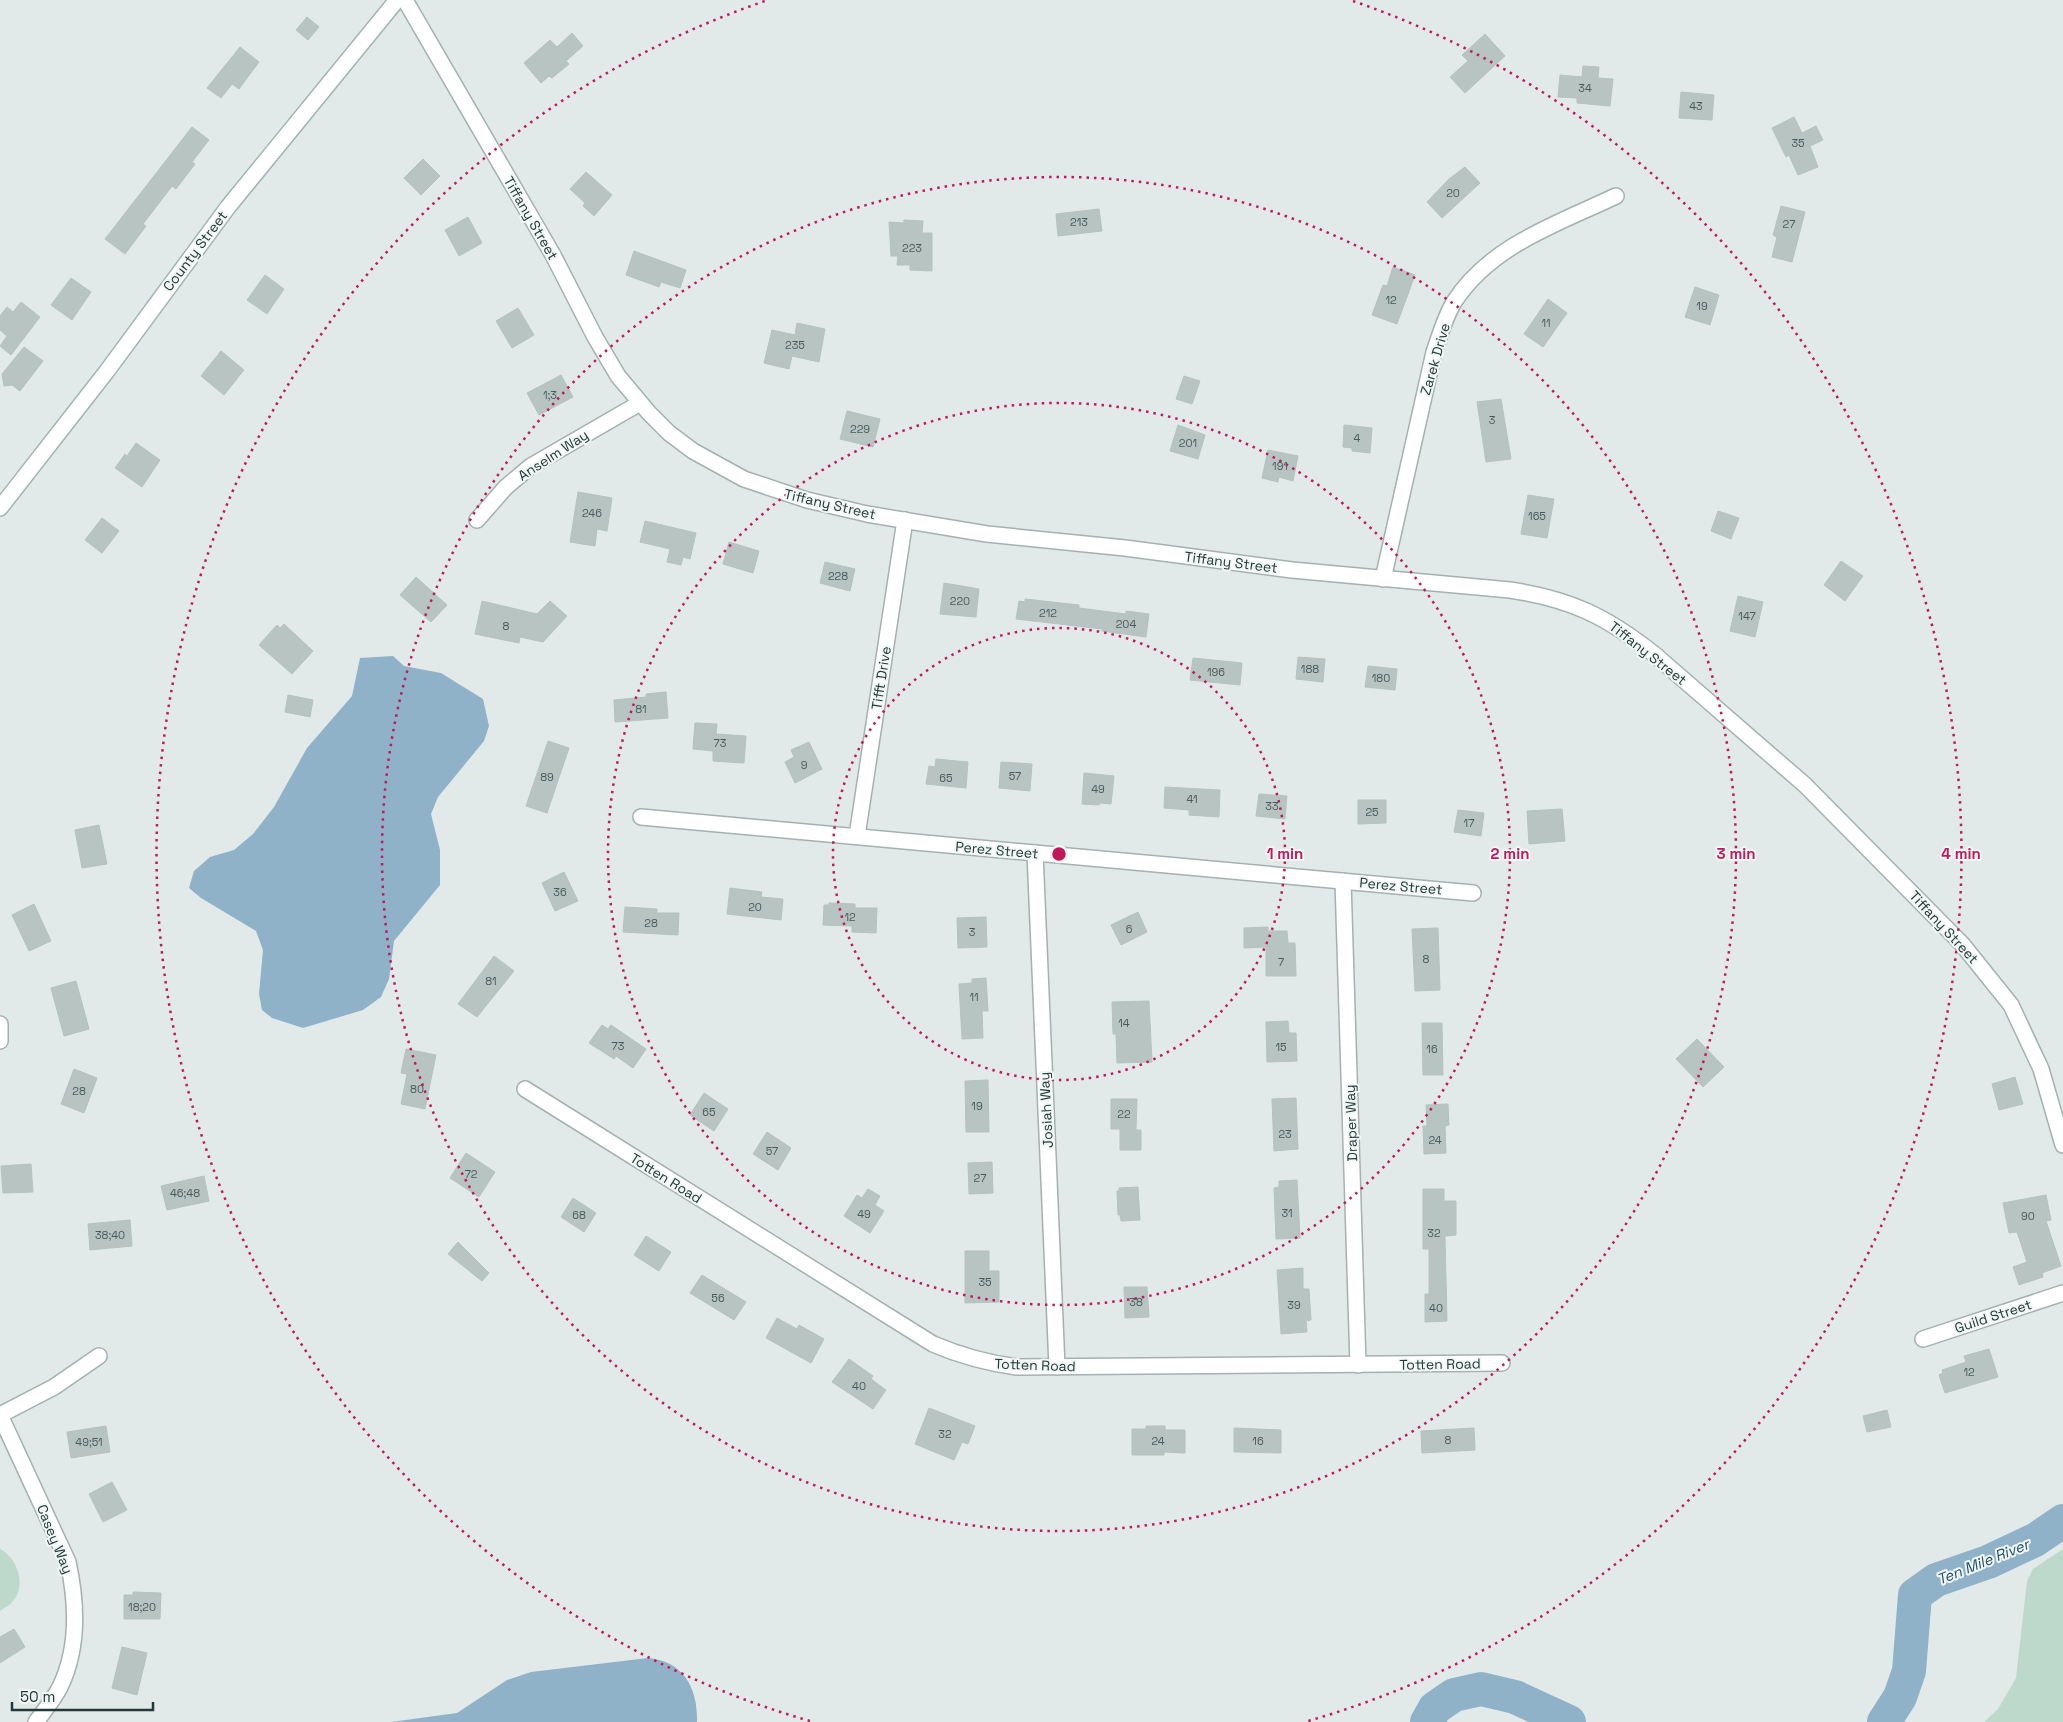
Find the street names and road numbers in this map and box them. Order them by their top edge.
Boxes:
street label: Tiffany Street [500,173,562,263]
street label: County Street [159,207,231,295]
street label: Zarek Drive [1416,321,1454,397]
street label: Anselm Way [514,426,592,484]
street label: Tiffany Street [782,485,878,523]
street label: Tiffany Street [1183,547,1279,577]
street label: Tiffany Street [1606,617,1690,689]
street label: Tifft Drive [867,645,895,711]
street label: Perez Street [955,837,1039,863]
street label: Perez Street [1359,873,1443,899]
street label: Tiffany Street [1906,887,1982,967]
street label: Josiah Way [1035,1072,1057,1148]
street label: Draper Way [1341,1084,1361,1162]
street label: Totten Road [627,1149,705,1207]
street label: Guild Street [1952,1295,2034,1337]
street label: Totten Road [1399,1354,1481,1374]
street label: Totten Road [994,1355,1076,1375]
street label: Casey Way [33,1502,77,1576]

